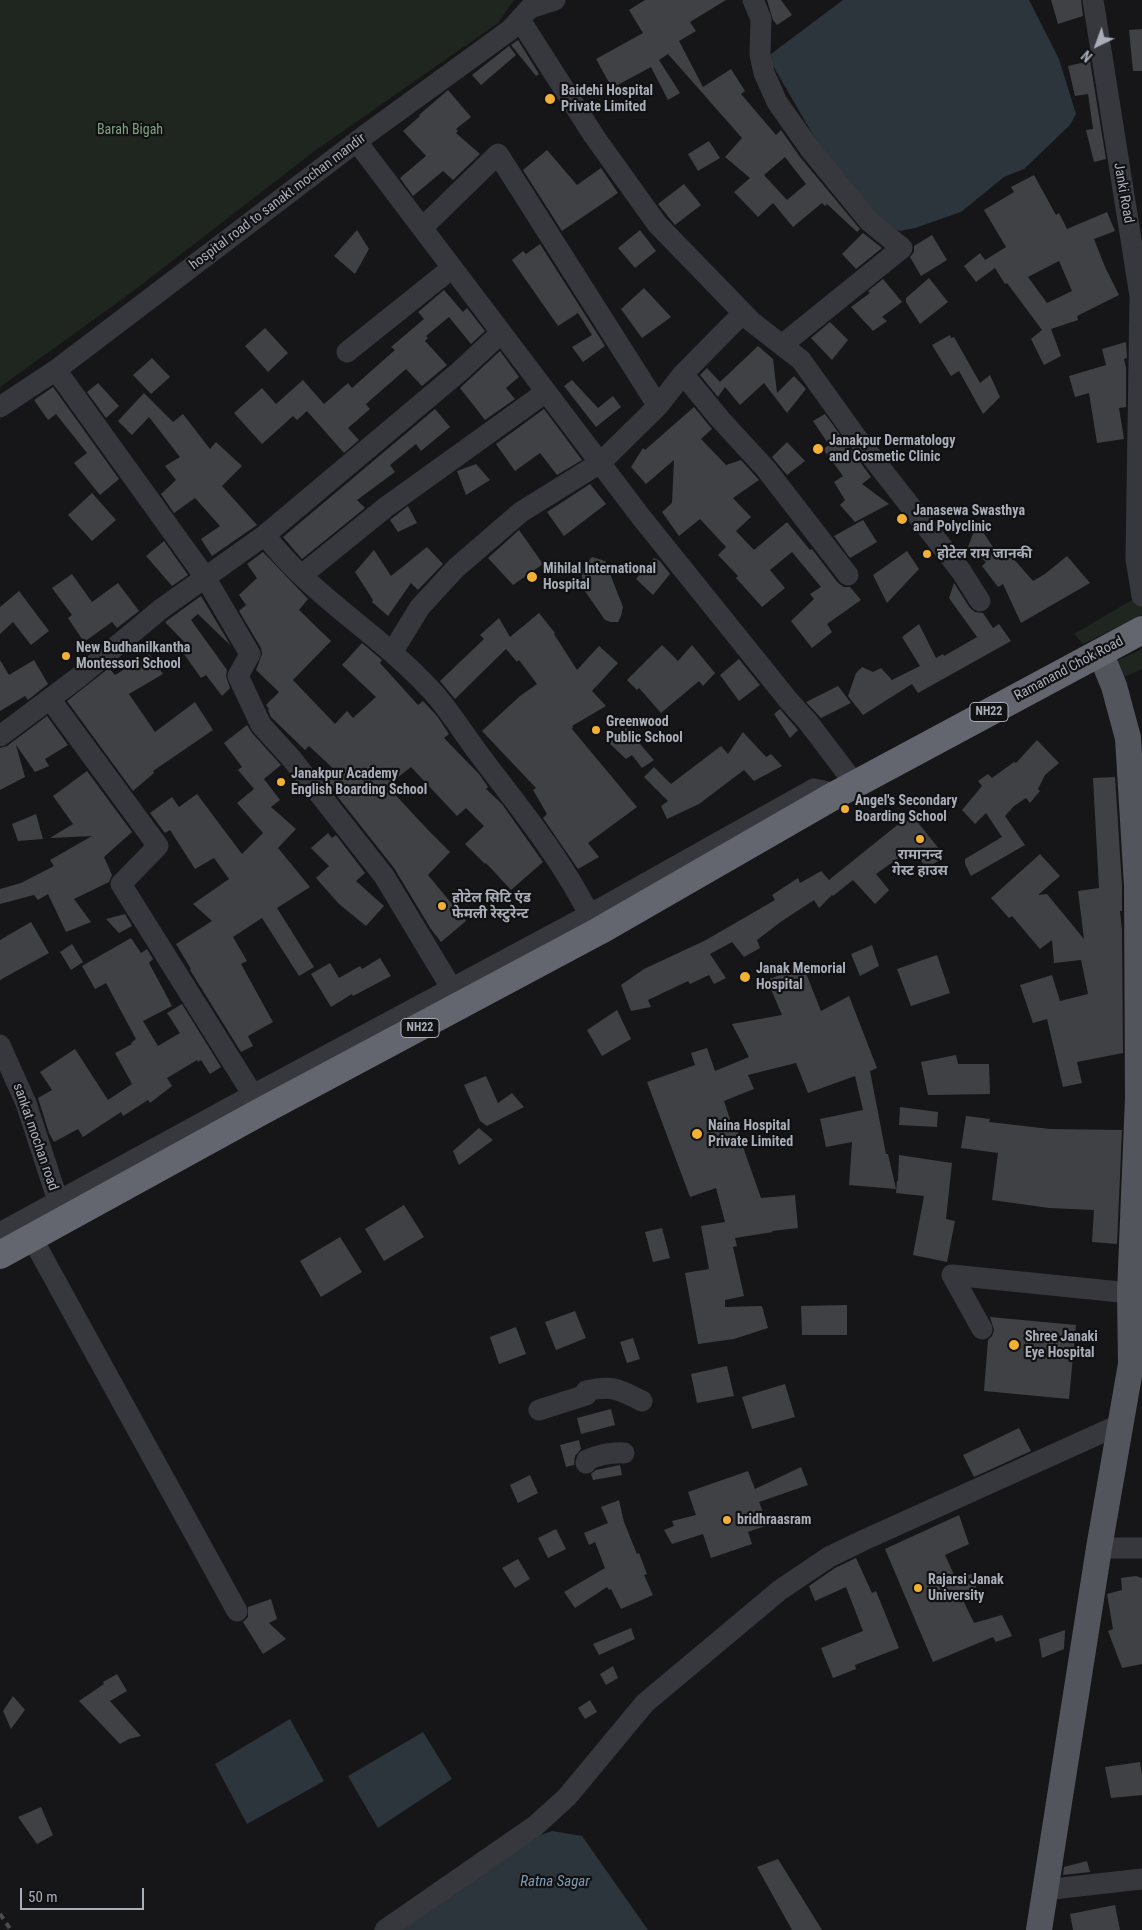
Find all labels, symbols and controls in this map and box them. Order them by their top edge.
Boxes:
north arrow [1072,20,1122,70]
text: N [1078,47,1096,65]
place label: Baidehi Hospital Private Limited [561,83,653,115]
marker: Baidehi Hospital Private Limited [543,92,557,106]
park label: Barah Bigah [97,122,163,138]
street label: hospital road to sanakt mochan mandir [187,130,369,274]
street label: Janki Road [1109,161,1137,225]
place label: Janakpur Dermatology and Cosmetic Clinic [829,433,955,466]
marker: Janakpur Dermatology and Cosmetic Clinic [811,442,825,456]
place label: Janasewa Swasthya and Polyclinic [913,503,1025,536]
marker: Janasewa Swasthya and Polyclinic [895,512,909,526]
place label: होटेल राम जानकी [937,546,1032,562]
marker: होटेल राम जानकी [921,548,933,560]
place label: Mihilal International Hospital [543,561,656,594]
marker: Mihilal International Hospital [525,570,539,584]
street label: Ramanand Chok Road [1012,633,1126,705]
place label: New Budhanilkantha Montessori School [76,640,190,672]
marker: New Budhanilkantha Montessori School [60,650,72,662]
road number: NH22 [970,702,1008,722]
place label: Greenwood Public School [606,714,683,746]
marker: Greenwood Public School [590,724,602,736]
place label: Janakpur Academy English Boarding School [291,766,427,799]
marker: Janakpur Academy English Boarding School [275,776,287,788]
place label: Angel's Secondary Boarding School [855,793,957,826]
marker: Angel's Secondary Boarding School [839,803,851,815]
marker: रामानन्द गेस्ट हाउस [914,833,926,845]
place label: रामानन्द गेस्ट हाउस [892,847,948,880]
place label: होटेल सिटि एंड फेमली रेस्टुरेन्ट [452,890,531,922]
marker: होटेल सिटि एंड फेमली रेस्टुरेन्ट [436,900,448,912]
place label: Janak Memorial Hospital [756,961,846,994]
marker: Janak Memorial Hospital [738,970,752,984]
road number: NH22 [401,1018,439,1038]
street label: sankat mochan road [9,1081,61,1193]
place label: Naina Hospital Private Limited [708,1118,793,1150]
marker: Naina Hospital Private Limited [690,1127,704,1141]
place label: Shree Janaki Eye Hospital [1025,1329,1098,1361]
marker: Shree Janaki Eye Hospital [1007,1338,1021,1352]
place label: bridhraasram [737,1512,811,1528]
marker: bridhraasram [721,1514,733,1526]
place label: Rajarsi Janak University [928,1572,1004,1604]
marker: Rajarsi Janak University [912,1582,924,1594]
water label: Ratna Sagar [520,1873,590,1891]
scale bar [22,1878,146,1910]
text: 50 m [28,1888,58,1906]

